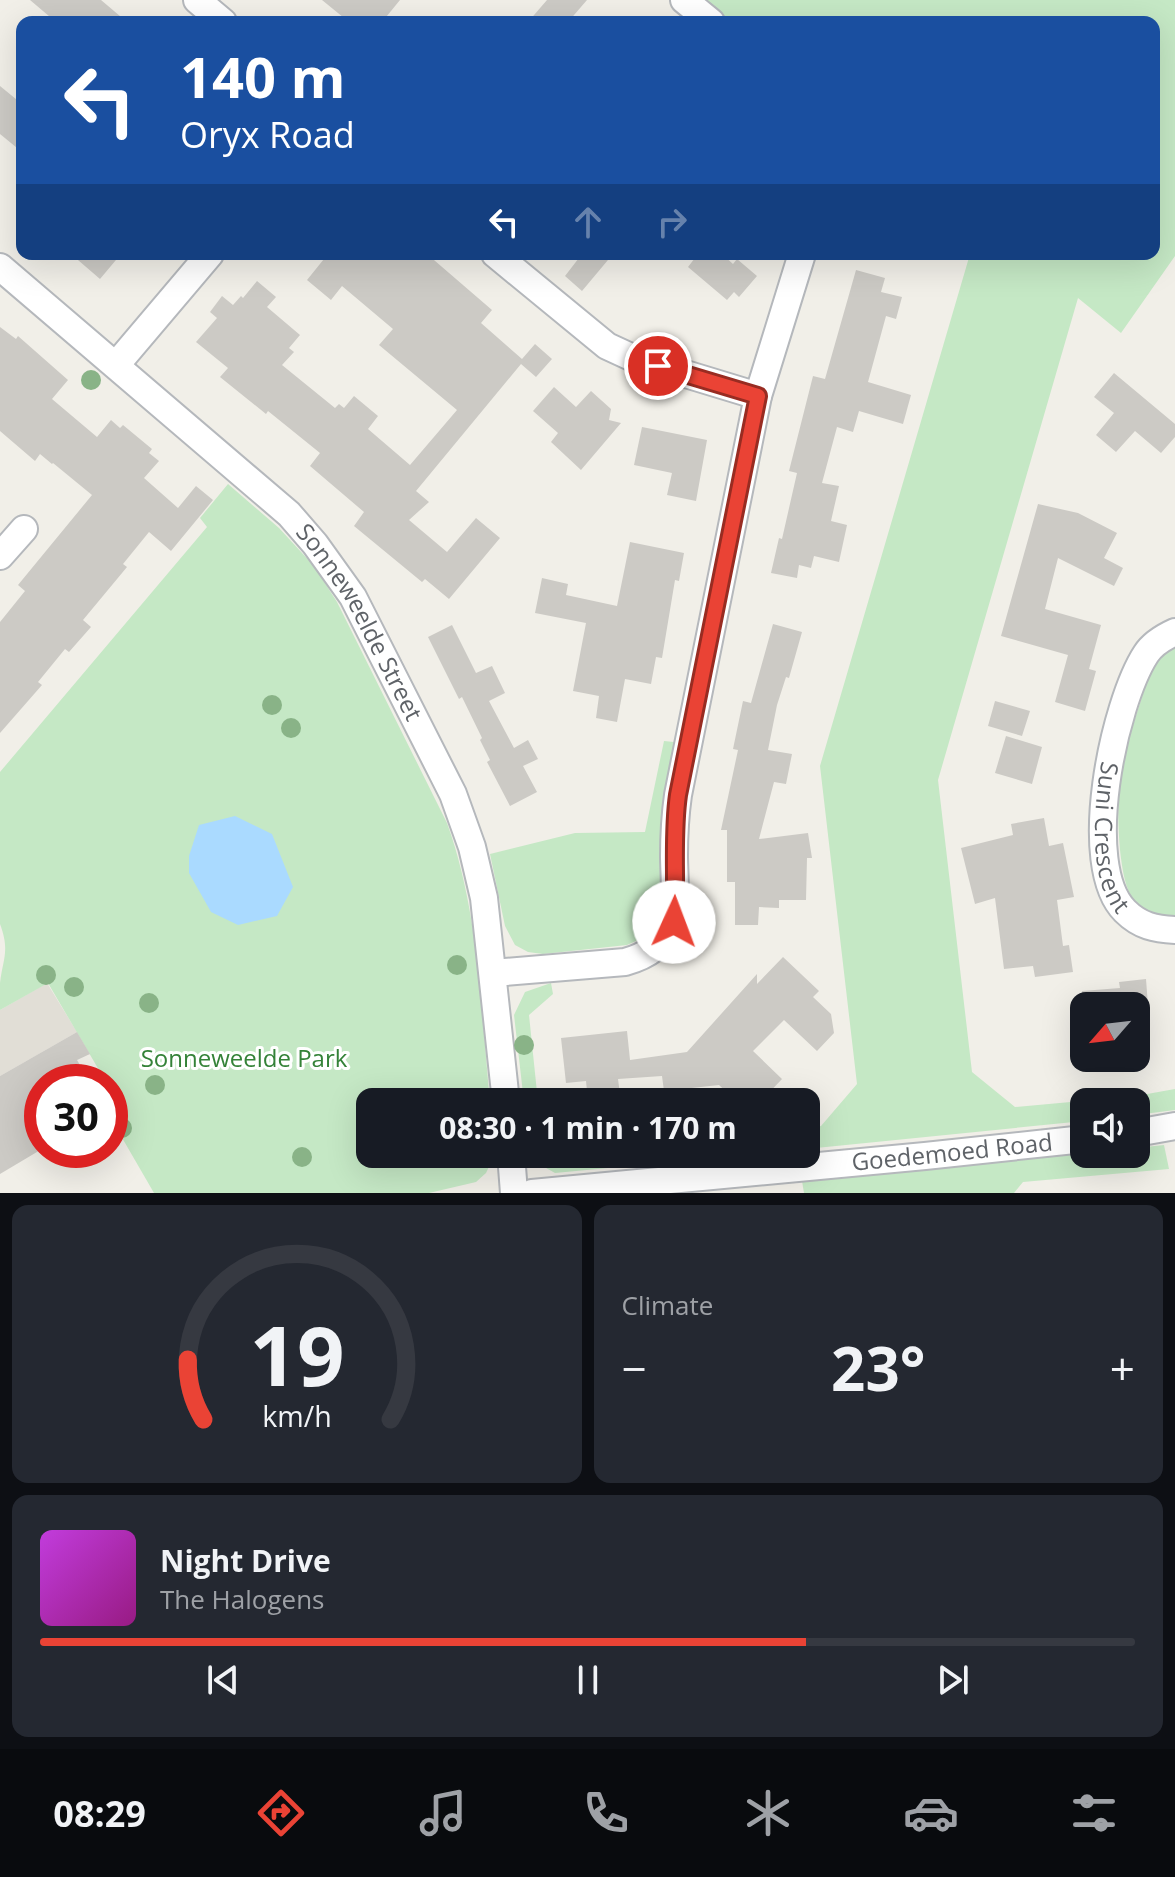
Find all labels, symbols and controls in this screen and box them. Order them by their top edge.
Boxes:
text: 140 m [180,38,346,114]
icon: left [48,48,152,152]
text: Oryx Road [180,110,355,159]
icon: left [482,200,526,244]
icon: ahead [566,200,610,244]
icon: right [650,200,694,244]
pin [624,332,692,400]
icon: arrive [636,344,680,388]
street label: Sonneweelde Street [289,516,431,726]
street label: Suni Crescent [1088,760,1138,920]
position arrow [632,880,716,964]
north arrow [1070,992,1150,1072]
map controls [1070,992,1150,1168]
park label: Sonneweelde Park [141,1041,348,1074]
speed limit sign: 30 [24,1064,128,1168]
button: sound [1070,1088,1150,1168]
text: 08:30 · 1 min · 170 m [439,1107,737,1148]
street label: Goedemoed Road [850,1124,1054,1178]
text: Climate [622,1287,713,1323]
text: 19 [249,1297,344,1410]
text: 23° [831,1327,925,1409]
text: − [622,1338,647,1398]
text: + [1110,1338,1135,1398]
text: km/h [262,1396,331,1435]
text: Night Drive [160,1540,331,1581]
text: The Halogens [160,1581,325,1617]
icon: previous [201,1658,245,1702]
icon: pause [566,1658,610,1702]
icon: next [931,1658,975,1702]
icon: directions [253,1785,309,1841]
icon: music [415,1785,471,1841]
icon: phone [578,1785,634,1841]
icon: climate [740,1785,796,1841]
icon: car [903,1785,959,1841]
icon: filters [1066,1785,1122,1841]
text: 08:29 [53,1789,146,1838]

